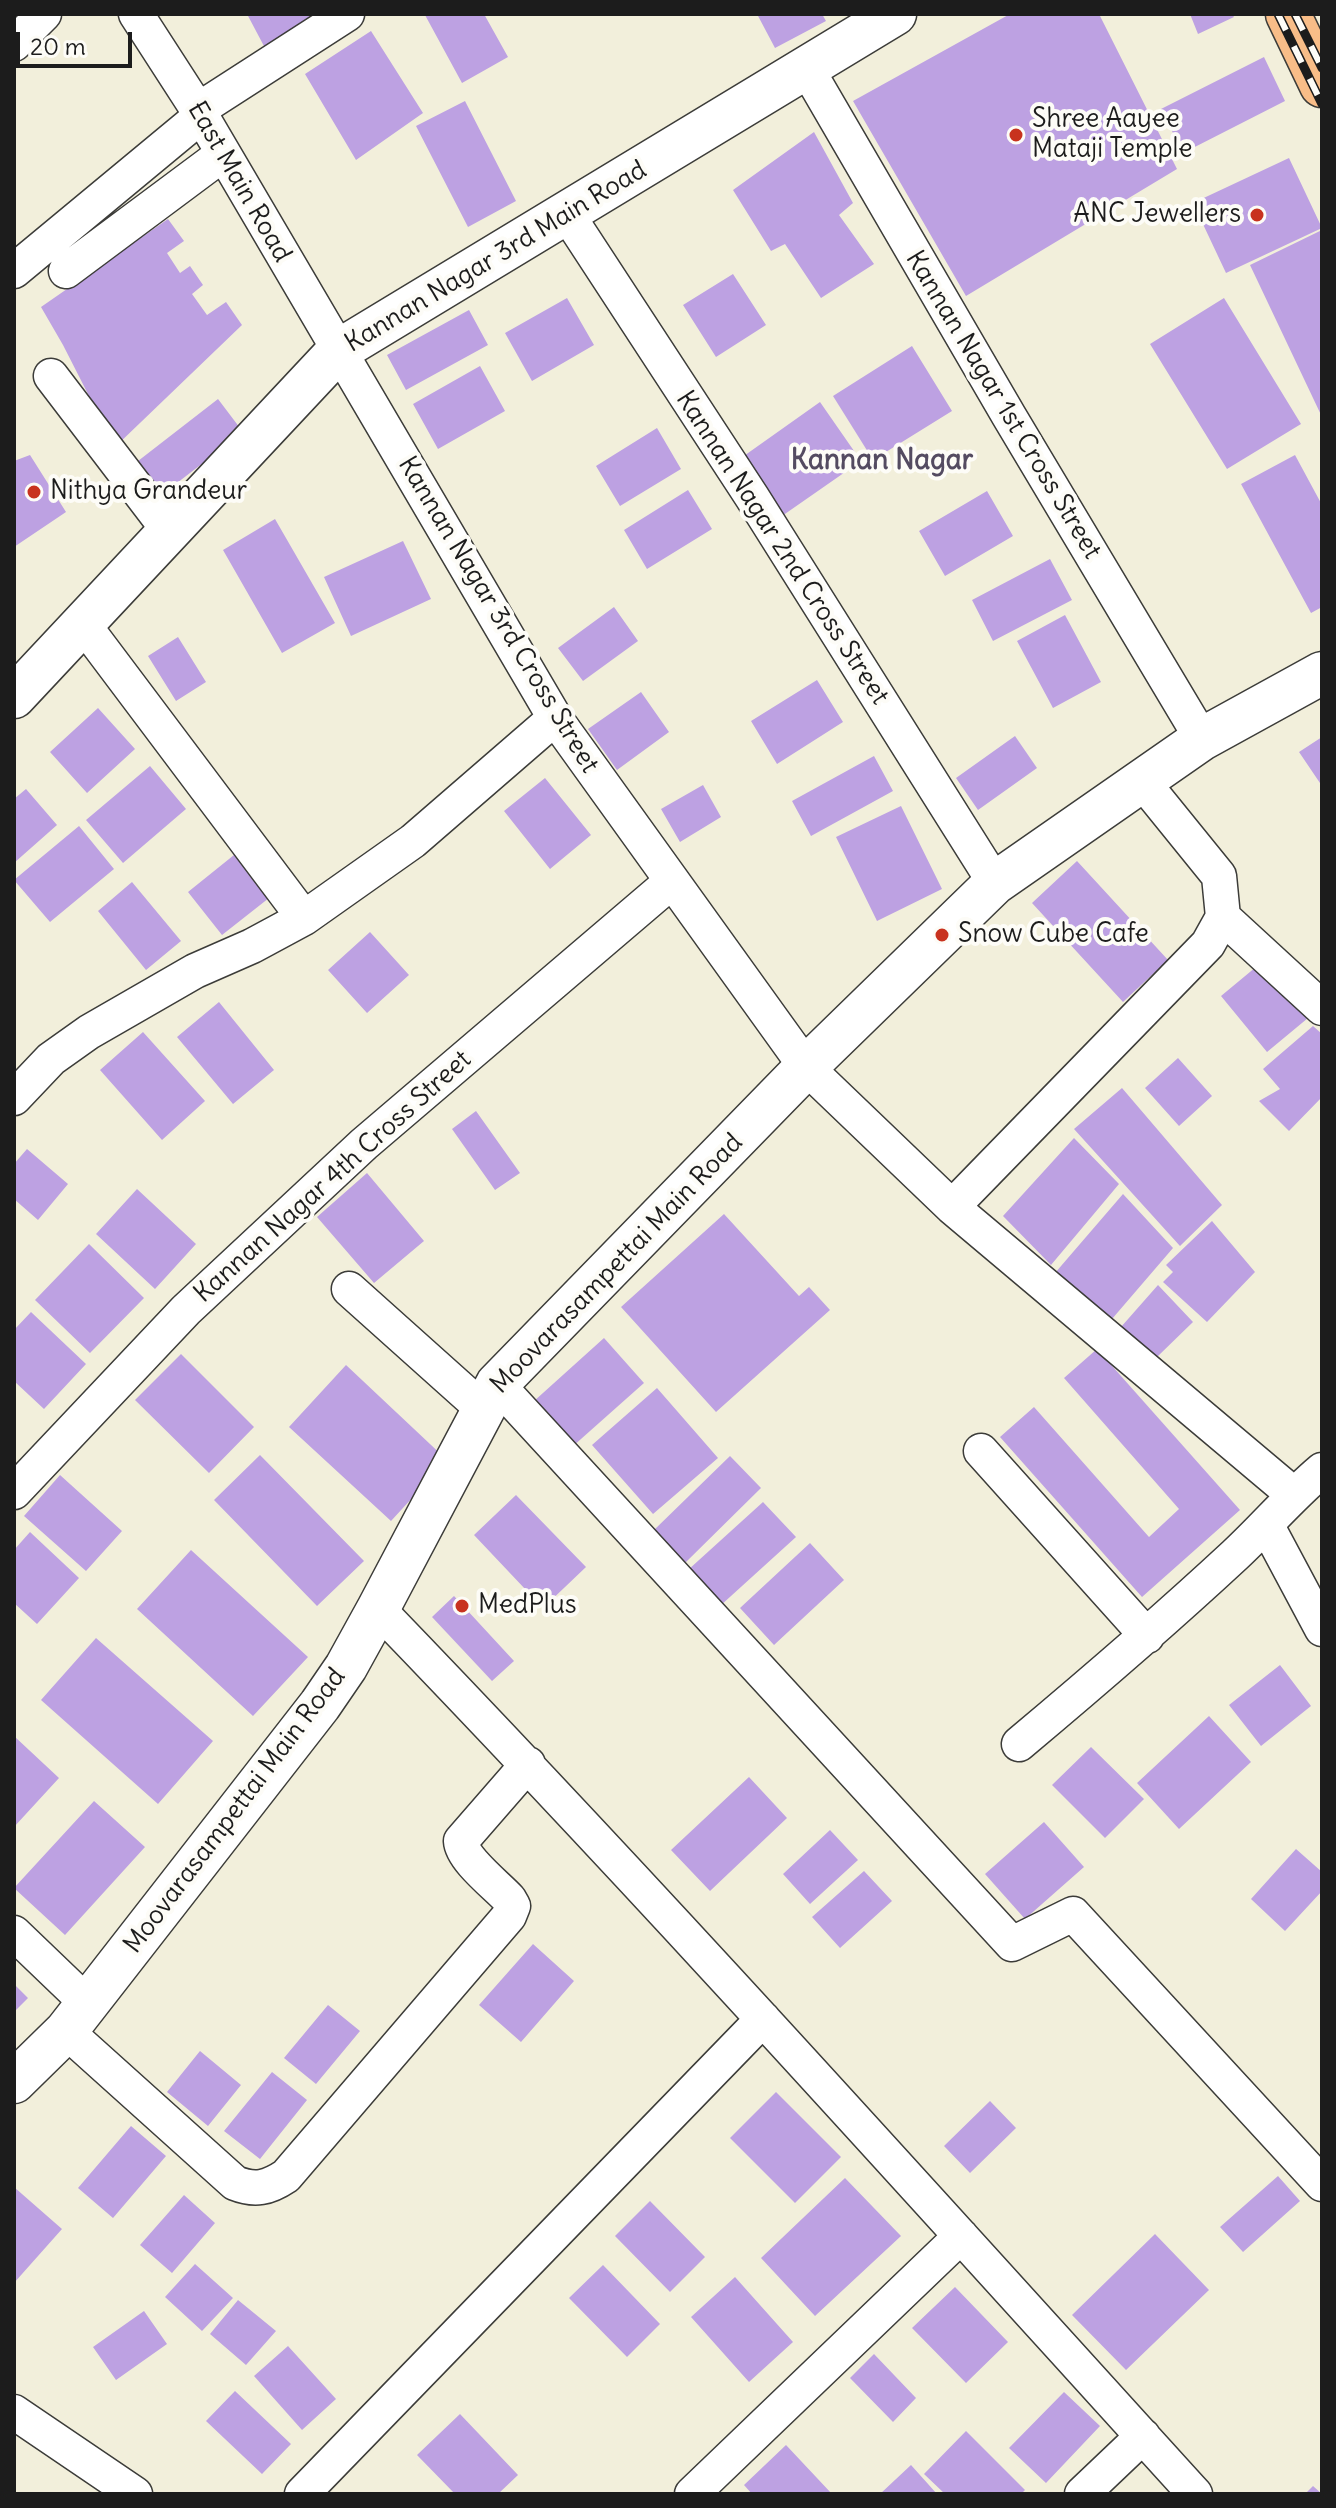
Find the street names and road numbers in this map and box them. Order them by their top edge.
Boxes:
street label: East Main Road [180,96,298,268]
street label: Kannan Nagar 3rd Main Road [340,155,652,359]
street label: Kannan Nagar 1st Cross Street [899,245,1107,565]
street label: Kannan Nagar 2nd Cross Street [669,385,895,711]
street label: Kannan Nagar 3rd Cross Street [391,451,605,779]
street label: Kannan Nagar 4th Cross Street [188,1044,478,1310]
street label: Moovarasampettai Main Road [485,1128,749,1400]
street label: Moovarasampettai Main Road [118,1662,352,1960]

